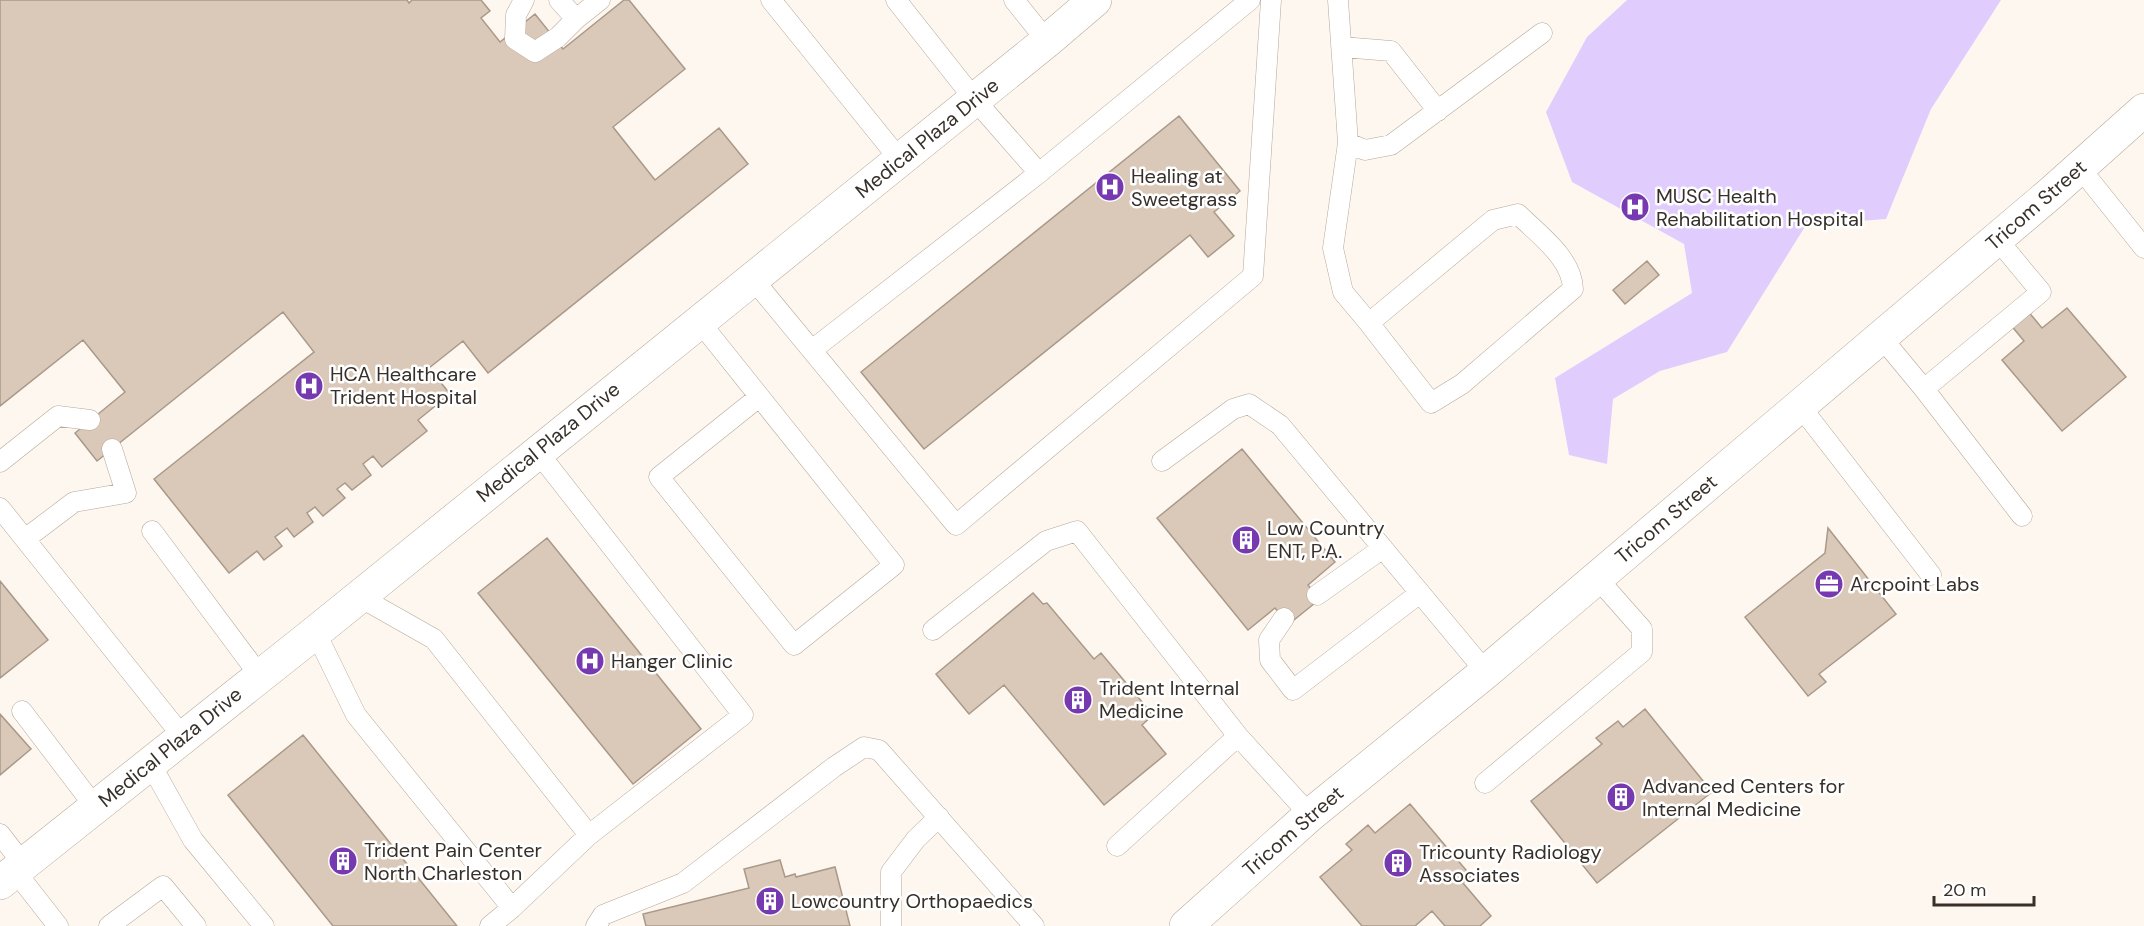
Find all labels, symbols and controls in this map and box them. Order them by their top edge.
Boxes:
street label: Medical Plaza Drive [850,72,1004,204]
street label: Tricom Street [1980,154,2092,256]
place label: Healing at Sweetgrass [1131,163,1237,212]
hospital icon: Healing at Sweetgrass [1094,171,1126,203]
place label: MUSC Health Rehabilitation Hospital [1656,183,1863,232]
hospital icon: MUSC Health Rehabilitation Hospital [1619,191,1651,223]
place label: HCA Healthcare Trident Hospital [330,361,477,410]
hospital icon: HCA Healthcare Trident Hospital [293,370,325,402]
street label: Medical Plaza Drive [471,376,625,508]
street label: Tricom Street [1610,469,1723,569]
place label: Low Country ENT, P.A. [1267,515,1385,564]
building icon: Low Country ENT, P.A. [1230,524,1262,556]
office icon: Arcpoint Labs [1813,568,1845,600]
place label: Arcpoint Labs [1850,571,1980,597]
hospital icon: Hanger Clinic [574,645,606,677]
place label: Hanger Clinic [611,648,733,674]
place label: Trident Internal Medicine [1099,675,1239,724]
street label: Medical Plaza Drive [93,681,247,813]
building icon: Trident Internal Medicine [1062,684,1094,716]
place label: Advanced Centers for Internal Medicine [1642,773,1845,822]
street label: Tricom Street [1237,780,1349,882]
building icon: Advanced Centers for Internal Medicine [1605,781,1637,813]
place label: Trident Pain Center North Charleston [364,837,542,886]
place label: Tricounty Radiology Associates [1419,839,1602,888]
building icon: Trident Pain Center North Charleston [327,845,359,877]
building icon: Tricounty Radiology Associates [1382,847,1414,879]
scale bar [1934,869,2034,907]
text: 20 m [1943,878,1986,902]
building icon: Lowcountry Orthopaedics [754,885,786,917]
place label: Lowcountry Orthopaedics [791,888,1033,914]

